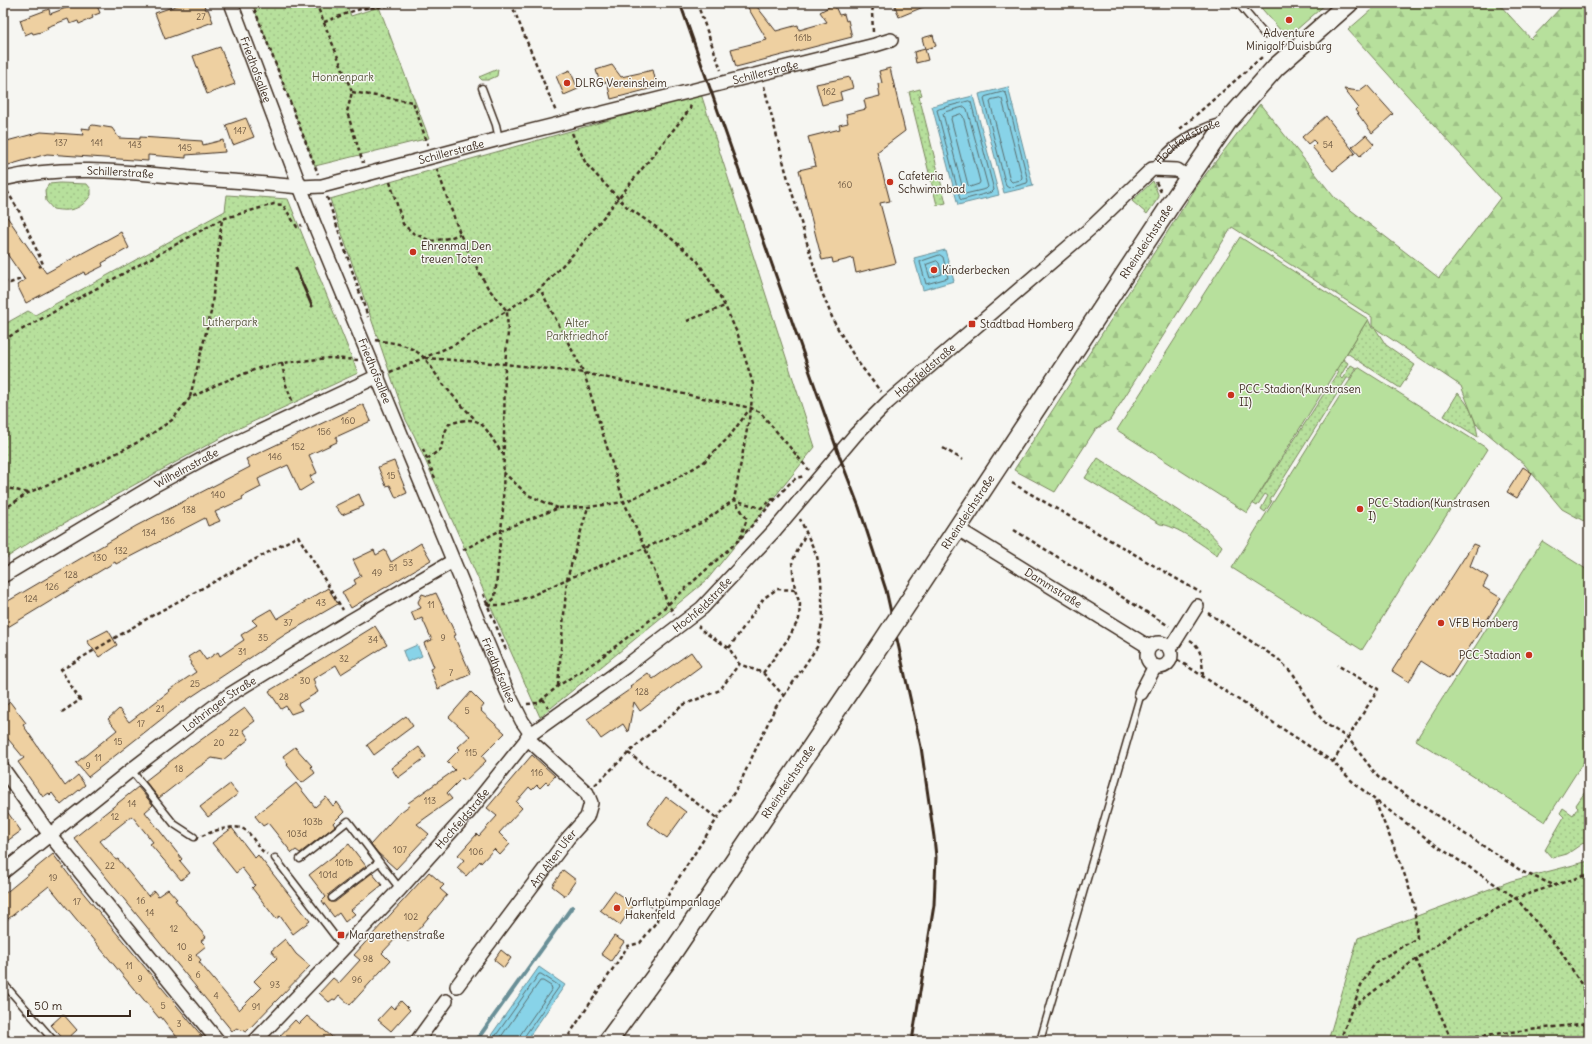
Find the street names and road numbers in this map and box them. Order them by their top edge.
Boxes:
street label: Friedhofsallee [237,35,275,104]
street label: Schillerstraße [731,57,800,87]
street label: Hochfeldstraße [1152,116,1222,167]
street label: Schillerstraße [417,136,486,167]
street label: Schillerstraße [87,163,155,181]
street label: Rheindeichstraße [1117,202,1176,281]
street label: Friedhofsallee [355,336,395,406]
street label: Hochfeldstraße [892,340,958,400]
street label: Wilhelmstraße [152,445,221,491]
street label: Rheindeichstraße [938,472,998,552]
street label: Dammstraße [1022,565,1085,611]
street label: Hochfeldstraße [670,574,735,635]
street label: Friedhofsallee [479,636,519,705]
street label: Lothringer Straße [180,673,259,735]
street label: Rheindeichstraße [758,742,818,821]
street label: Hochfeldstraße [432,785,492,852]
street label: Am Alten Ufer [527,826,580,890]

